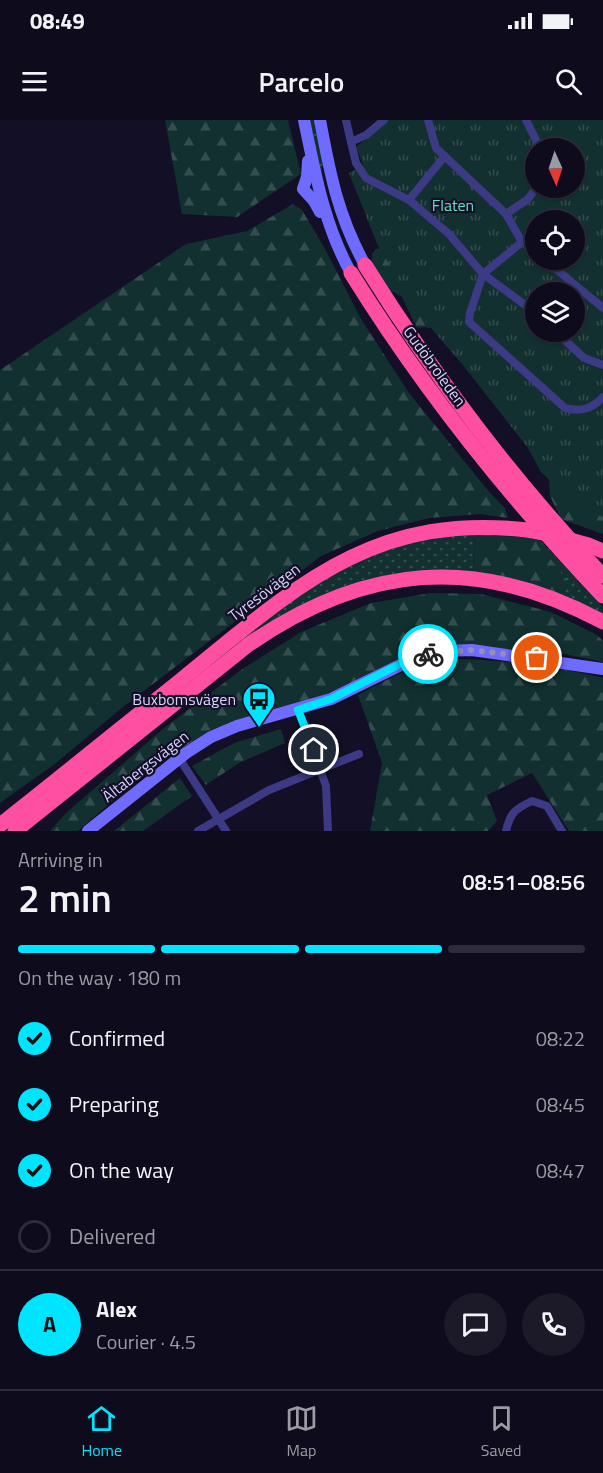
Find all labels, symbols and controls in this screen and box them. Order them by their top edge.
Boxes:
text: 08:49 [30,4,85,38]
text: Parcelo [259,61,344,102]
icon: menu [18,65,51,98]
icon: search [552,65,585,98]
north arrow [525,138,585,198]
map controls [525,138,585,342]
park label: Flaten [432,193,474,217]
button: locate [525,210,585,270]
button: layers [525,282,585,342]
street label: Gudöbroleden [398,321,472,411]
street label: Tyresövägen [223,557,305,627]
courier [398,624,458,684]
pin [511,632,562,683]
icon: bike [412,638,445,671]
icon: bag [520,641,553,674]
bus stop icon: Buxbomsvägen [241,681,277,728]
place label: Buxbomsvägen [132,687,236,711]
street label: Ältabergsvägen [96,724,194,808]
pin [288,724,339,775]
icon: home [297,733,330,766]
text: Arriving in [18,844,103,875]
text: 08:51–08:56 [462,865,585,899]
text: 2 min [18,868,112,927]
text: On the way · 180 m [18,962,181,993]
text: Confirmed [69,1021,165,1055]
icon: check [18,1022,51,1055]
text: 08:22 [536,1023,585,1054]
text: Preparing [69,1087,159,1121]
icon: check [18,1088,51,1121]
text: 08:45 [536,1089,585,1120]
text: On the way [69,1153,174,1187]
icon: check [18,1154,51,1187]
text: 08:47 [536,1155,585,1186]
text: Delivered [69,1219,156,1253]
text: Alex [96,1292,137,1326]
button: chat [444,1293,507,1356]
button: phone [522,1293,585,1356]
text: A [43,1307,56,1341]
text: Courier · 4.5 [96,1326,196,1357]
tab: Home [81,1402,122,1462]
tab: Map [285,1402,318,1462]
tab: Saved [481,1402,522,1462]

